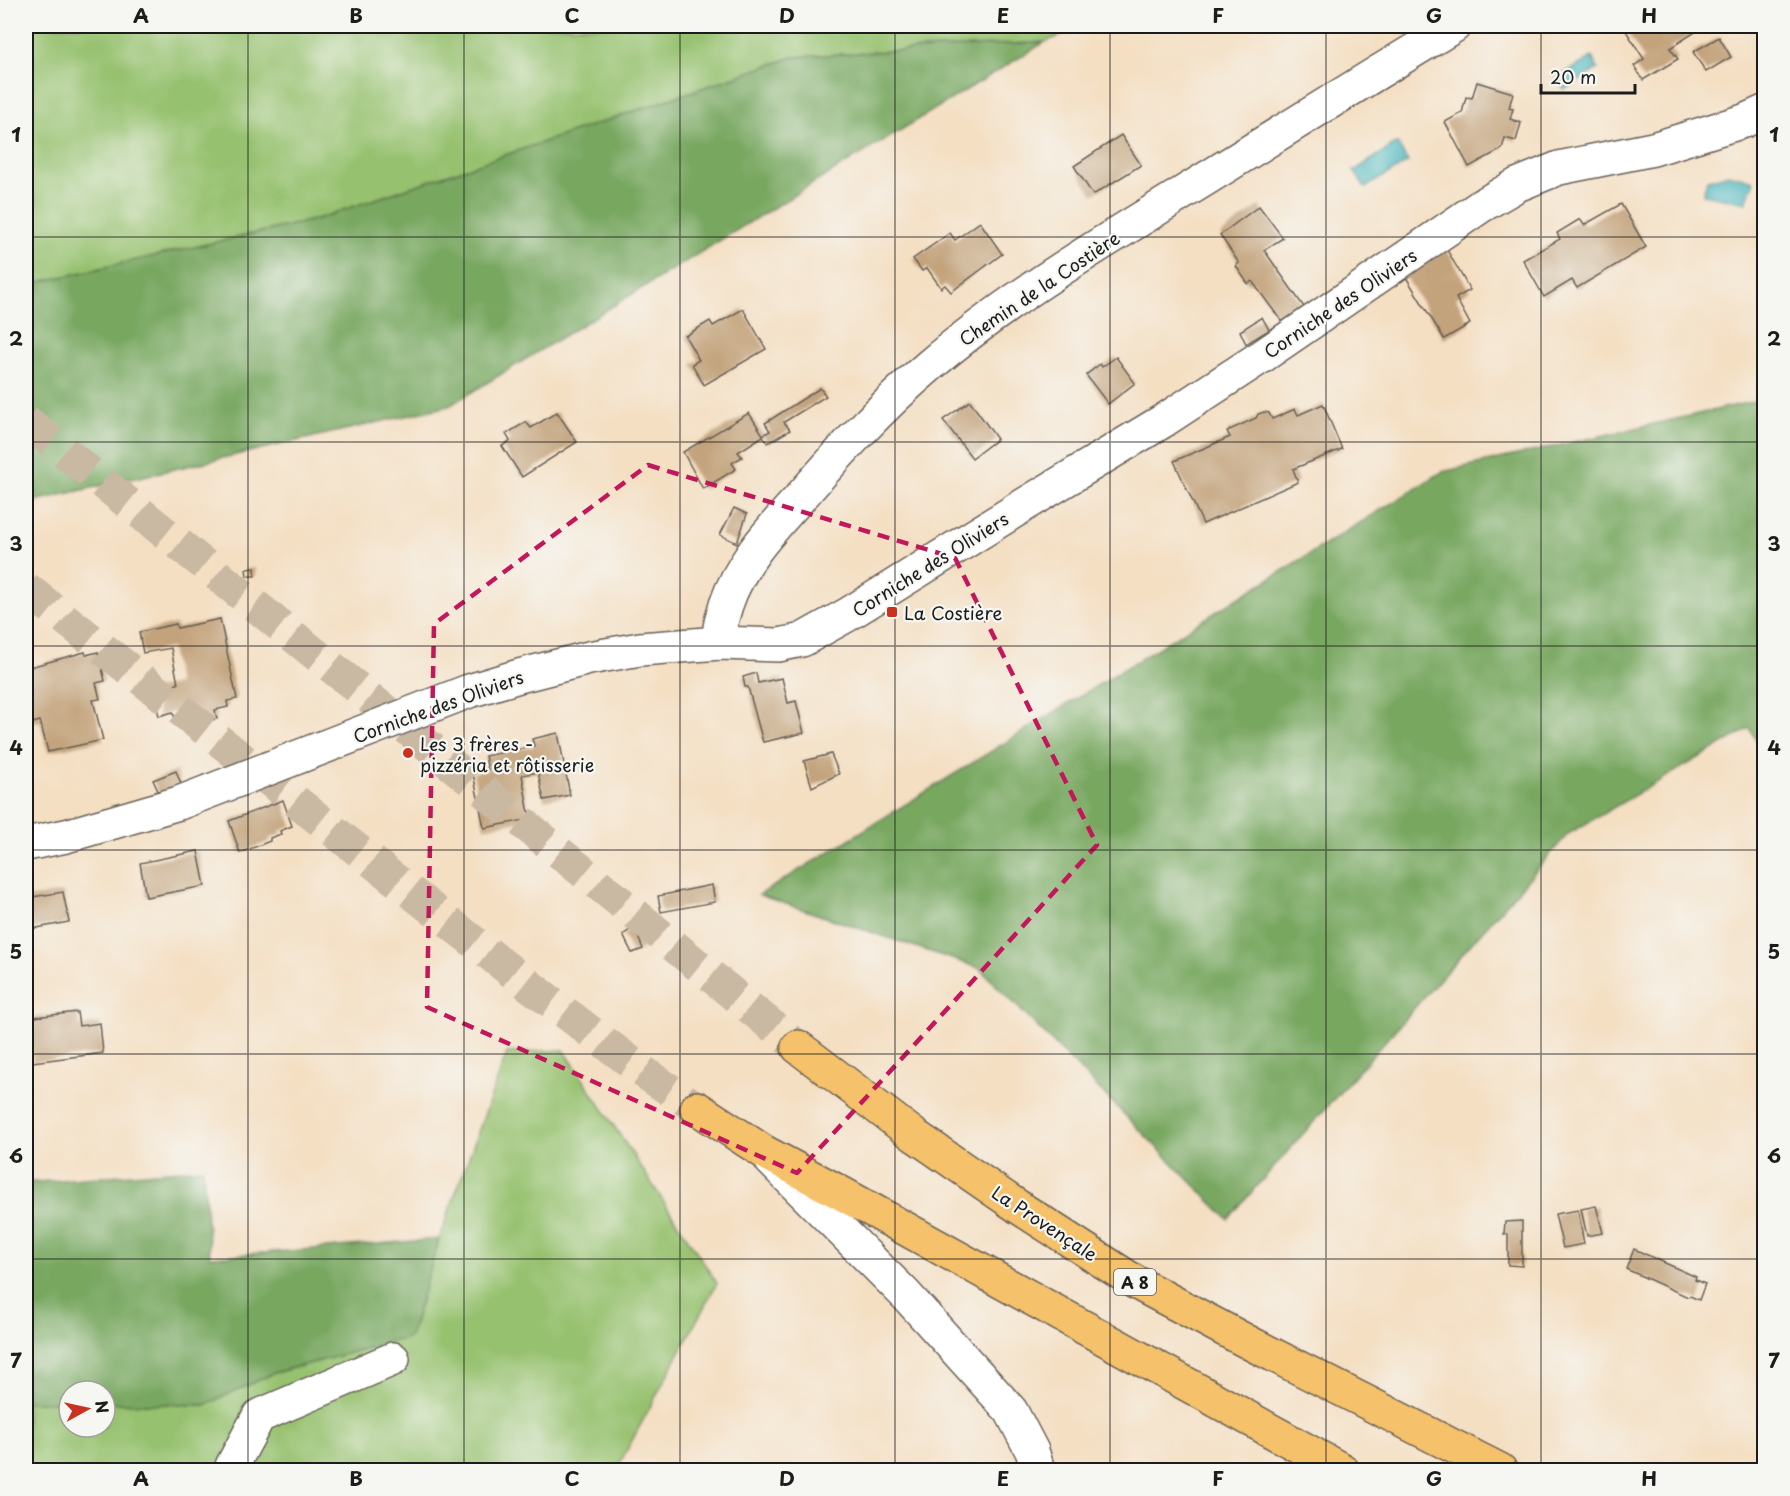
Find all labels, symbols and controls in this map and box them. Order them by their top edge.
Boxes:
text: A [133,0,149,30]
text: B [349,0,363,30]
text: C [564,0,580,30]
text: D [779,0,795,30]
text: E [997,0,1009,30]
text: F [1212,0,1224,30]
text: G [1426,0,1442,30]
text: H [1641,0,1657,30]
scale bar [1541,57,1636,95]
text: 20 m [1550,63,1596,90]
text: 1 [11,119,21,149]
text: 1 [1769,119,1779,149]
street label: Chemin de la Costière [953,224,1125,352]
street label: Corniche des Oliviers [1258,242,1422,364]
text: 2 [9,323,23,353]
text: 2 [1767,323,1781,353]
street label: Corniche des Oliviers [847,505,1013,623]
text: 3 [9,528,23,558]
text: 3 [1767,528,1781,558]
place label: La Costière [904,599,1003,626]
marker: La Costière [885,605,899,619]
street label: Corniche des Oliviers [349,663,527,749]
place label: Les 3 frères - pizzéria et rôtisserie [420,730,594,778]
text: 4 [9,732,23,762]
text: 4 [1767,732,1781,762]
marker: Les 3 frères - pizzéria et rôtisserie [401,746,415,760]
text: 5 [10,936,22,966]
text: 5 [1768,936,1780,966]
text: 6 [9,1140,23,1170]
text: 6 [1767,1140,1781,1170]
street label: La Provençale [987,1179,1103,1267]
road number: A 8 [1114,1269,1156,1295]
text: 7 [10,1345,22,1375]
text: 7 [1768,1345,1780,1375]
north arrow [57,1379,117,1439]
text: N [90,1399,116,1415]
text: A [133,1463,149,1493]
text: B [349,1463,363,1493]
text: C [564,1463,580,1493]
text: D [779,1463,795,1493]
text: E [997,1463,1009,1493]
text: F [1212,1463,1224,1493]
text: G [1426,1463,1442,1493]
text: H [1641,1463,1657,1493]

